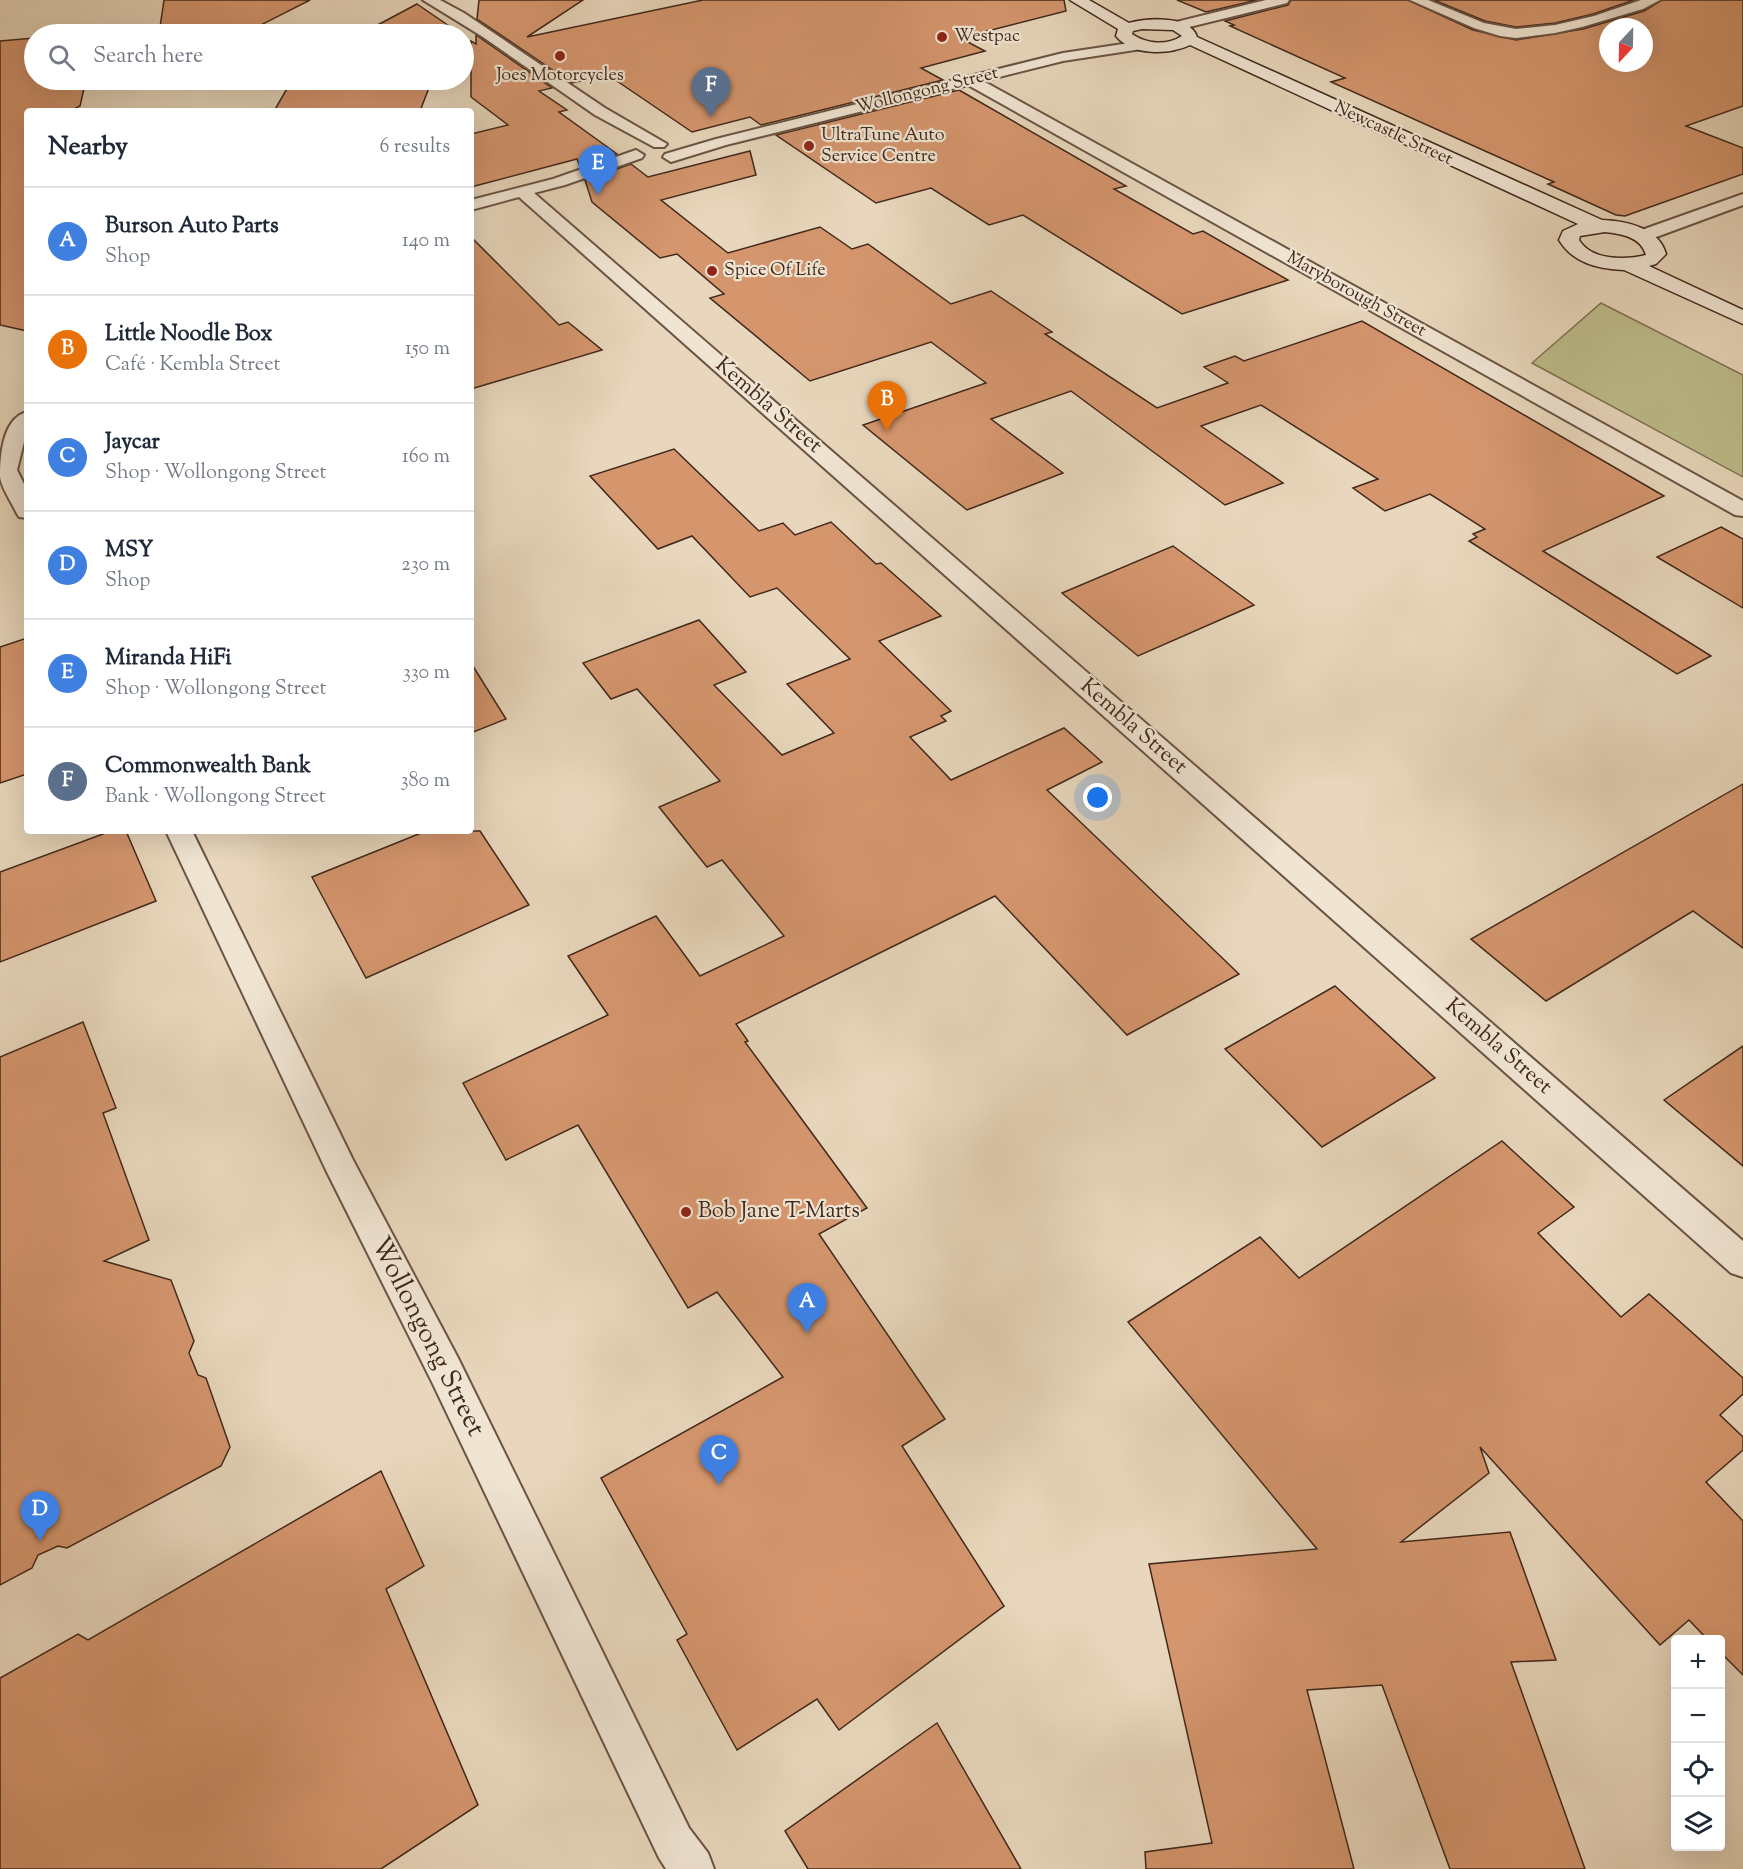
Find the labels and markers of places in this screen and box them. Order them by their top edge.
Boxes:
place label: Westpac [954,24,1020,50]
marker: Westpac [935,30,949,44]
marker: Joes Motorcycles [553,49,567,63]
place label: Joes Motorcycles [495,63,624,89]
pin: F [692,68,730,117]
place label: UltraTune Auto Service Centre [821,123,945,170]
marker: UltraTune Auto Service Centre [802,139,816,153]
pin: E [578,146,618,195]
place label: Spice Of Life [724,258,826,284]
marker: Spice Of Life [705,264,719,278]
pin: B [868,382,906,431]
place label: Bob Jane T-Marts [698,1196,860,1228]
marker: Bob Jane T-Marts [679,1205,693,1219]
pin: A [788,1284,826,1333]
pin: C [700,1436,738,1485]
pin: D [20,1492,60,1541]

